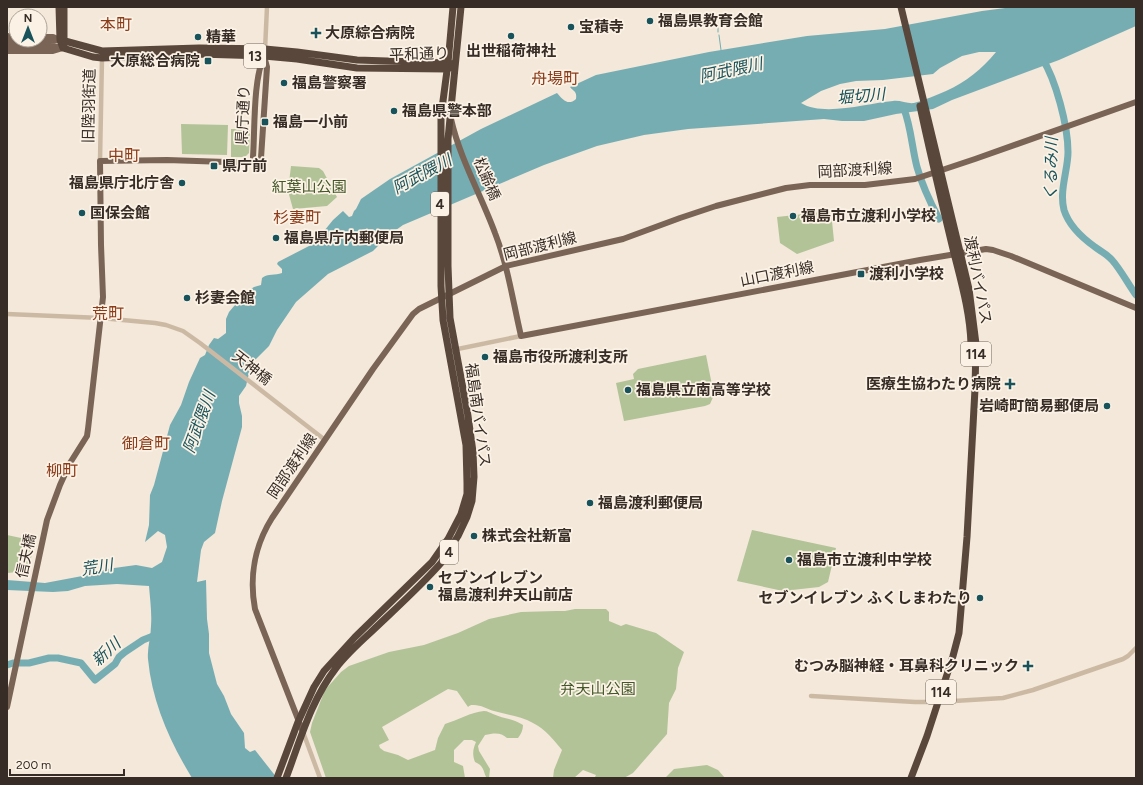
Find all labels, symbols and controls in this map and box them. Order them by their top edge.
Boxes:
north arrow [8,8,48,48]
text: N [24,12,32,25]
place label: 福島県教育会館 [657,12,763,30]
district label: 本町 [100,15,132,34]
marker: 福島県教育会館 [645,16,655,26]
place label: 宝積寺 [579,18,624,36]
marker: 宝積寺 [566,22,576,32]
place label: 大原綜合病院 [325,24,415,42]
marker: 大原綜合病院 [310,27,322,39]
place label: 精華 [206,28,236,46]
marker: 出世稲荷神社 [506,31,516,41]
marker: 精華 [193,32,203,42]
place label: 出世稲荷神社 [466,42,556,60]
road number: 13 [244,44,266,68]
street label: 平和通り [389,44,449,64]
place label: 大原総合病院 [110,52,200,70]
water label: 阿武隈川 [698,54,766,86]
marker: 大原総合病院 [203,56,213,66]
street label: 旧陸羽街道 [79,68,99,144]
district label: 舟場町 [531,69,579,88]
place label: 福島警察署 [291,74,367,92]
marker: 福島警察署 [279,78,289,88]
water label: 堀切川 [836,84,888,108]
street label: 県庁通り [232,85,254,145]
place label: 福島県警本部 [401,102,492,120]
marker: 福島県警本部 [389,106,399,116]
place label: 福島一小前 [272,113,348,131]
marker: 福島一小前 [260,117,270,127]
water label: くるみ川 [1041,135,1061,201]
district label: 中町 [108,146,140,165]
water label: 阿武隈川 [389,150,456,197]
street label: 松齢橋 [470,155,504,203]
place label: 県庁前 [222,157,267,175]
street label: 岡部渡利線 [817,159,893,181]
marker: 県庁前 [209,161,219,171]
place label: 福島県庁北庁舎 [68,174,175,192]
marker: 福島県庁北庁舎 [177,178,187,188]
park label: 紅葉山公園 [271,178,347,196]
road number: 4 [431,192,449,216]
place label: 国保会館 [90,204,150,222]
place label: 福島市立渡利小学校 [800,207,936,225]
marker: 国保会館 [77,208,87,218]
district label: 杉妻町 [273,208,321,227]
marker: 福島市立渡利小学校 [788,211,798,221]
street label: 岡部渡利線 [501,228,579,264]
place label: 福島県庁内郵便局 [283,229,404,247]
marker: 福島県庁内郵便局 [271,233,281,243]
street label: 渡利バイパス [961,234,995,326]
street label: 山口渡利線 [738,258,816,290]
place label: 渡利小学校 [869,265,944,283]
marker: 渡利小学校 [856,269,866,279]
place label: 杉妻会館 [195,289,255,307]
marker: 杉妻会館 [182,293,192,303]
district label: 荒町 [92,304,124,323]
road number: 114 [961,342,991,366]
street label: 天神橋 [229,347,275,389]
place label: 福島市役所渡利支所 [492,348,628,366]
marker: 福島市役所渡利支所 [480,352,490,362]
street label: 福島南バイパス [462,362,494,468]
place label: 医療生協わたり病院 [866,375,1001,393]
marker: 医療生協わたり病院 [1004,378,1016,390]
place label: 福島県立南高等学校 [635,381,771,399]
marker: 福島県立南高等学校 [623,385,633,395]
water label: 阿武隈川 [179,387,220,455]
place label: 岩崎町簡易郵便局 [979,397,1099,415]
marker: 岩崎町簡易郵便局 [1102,401,1112,411]
street label: 岡部渡利線 [264,430,320,502]
district label: 御倉町 [122,434,170,453]
district label: 柳町 [46,461,78,480]
place label: 福島渡利郵便局 [597,494,703,512]
marker: 福島渡利郵便局 [585,498,595,508]
place label: 株式会社新富 [482,527,572,545]
marker: 株式会社新富 [469,531,479,541]
street label: 信夫橋 [13,532,39,580]
road number: 4 [440,540,458,564]
place label: 福島市立渡利中学校 [796,551,932,569]
water label: 荒川 [80,555,116,579]
marker: 福島市立渡利中学校 [784,555,794,565]
place label: セブンイレブン 福島渡利弁天山前店 [437,569,573,604]
marker: セブンイレブン 福島渡利弁天山前店 [425,582,435,592]
place label: セブンイレブン ふくしまわたり [758,589,972,607]
marker: セブンイレブン ふくしまわたり [975,593,985,603]
water label: 新川 [88,633,126,670]
place label: むつみ脳神経・耳鼻科クリニック [794,657,1019,675]
marker: むつみ脳神経・耳鼻科クリニック [1022,660,1034,672]
park label: 弁天山公園 [560,680,636,698]
road number: 114 [926,680,956,704]
scale bar [10,751,124,777]
text: 200 m [16,758,51,772]

